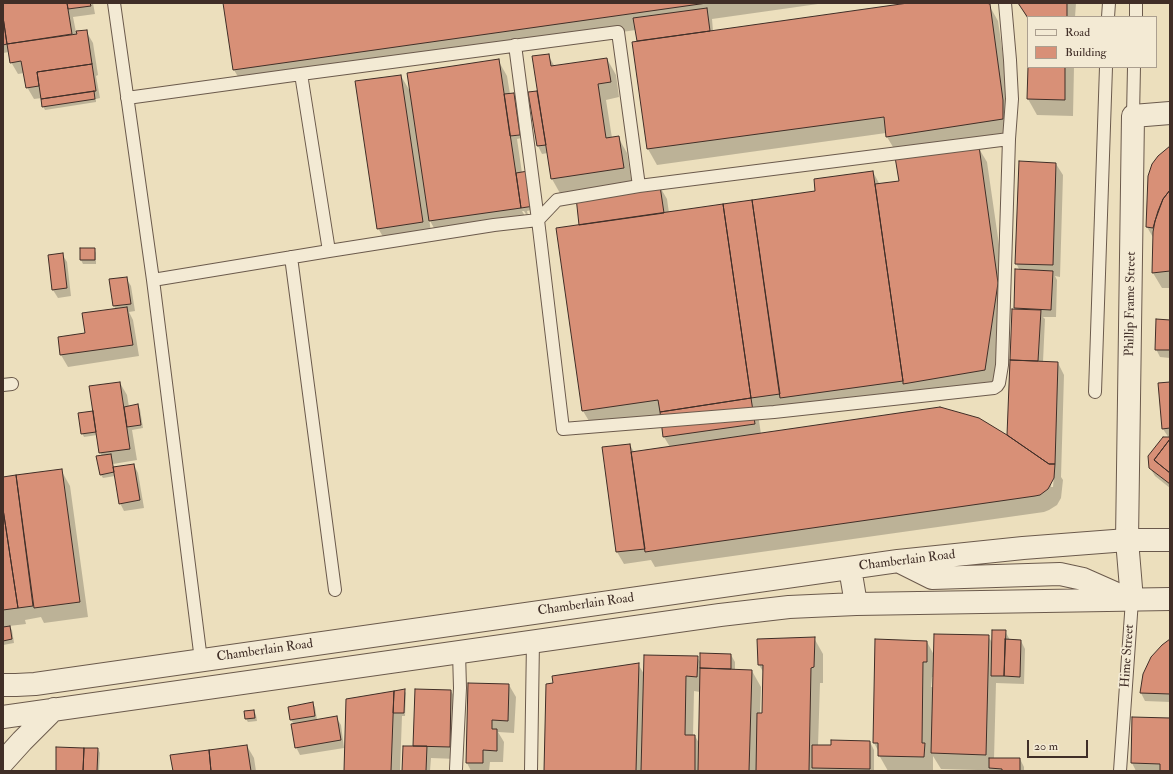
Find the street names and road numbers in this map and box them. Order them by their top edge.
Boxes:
street label: Phillip Frame Street [1122,251,1140,357]
street label: Chamberlain Road [858,547,956,575]
street label: Chamberlain Road [537,591,635,619]
street label: Hime Street [1118,624,1138,688]
street label: Chamberlain Road [216,637,314,665]

